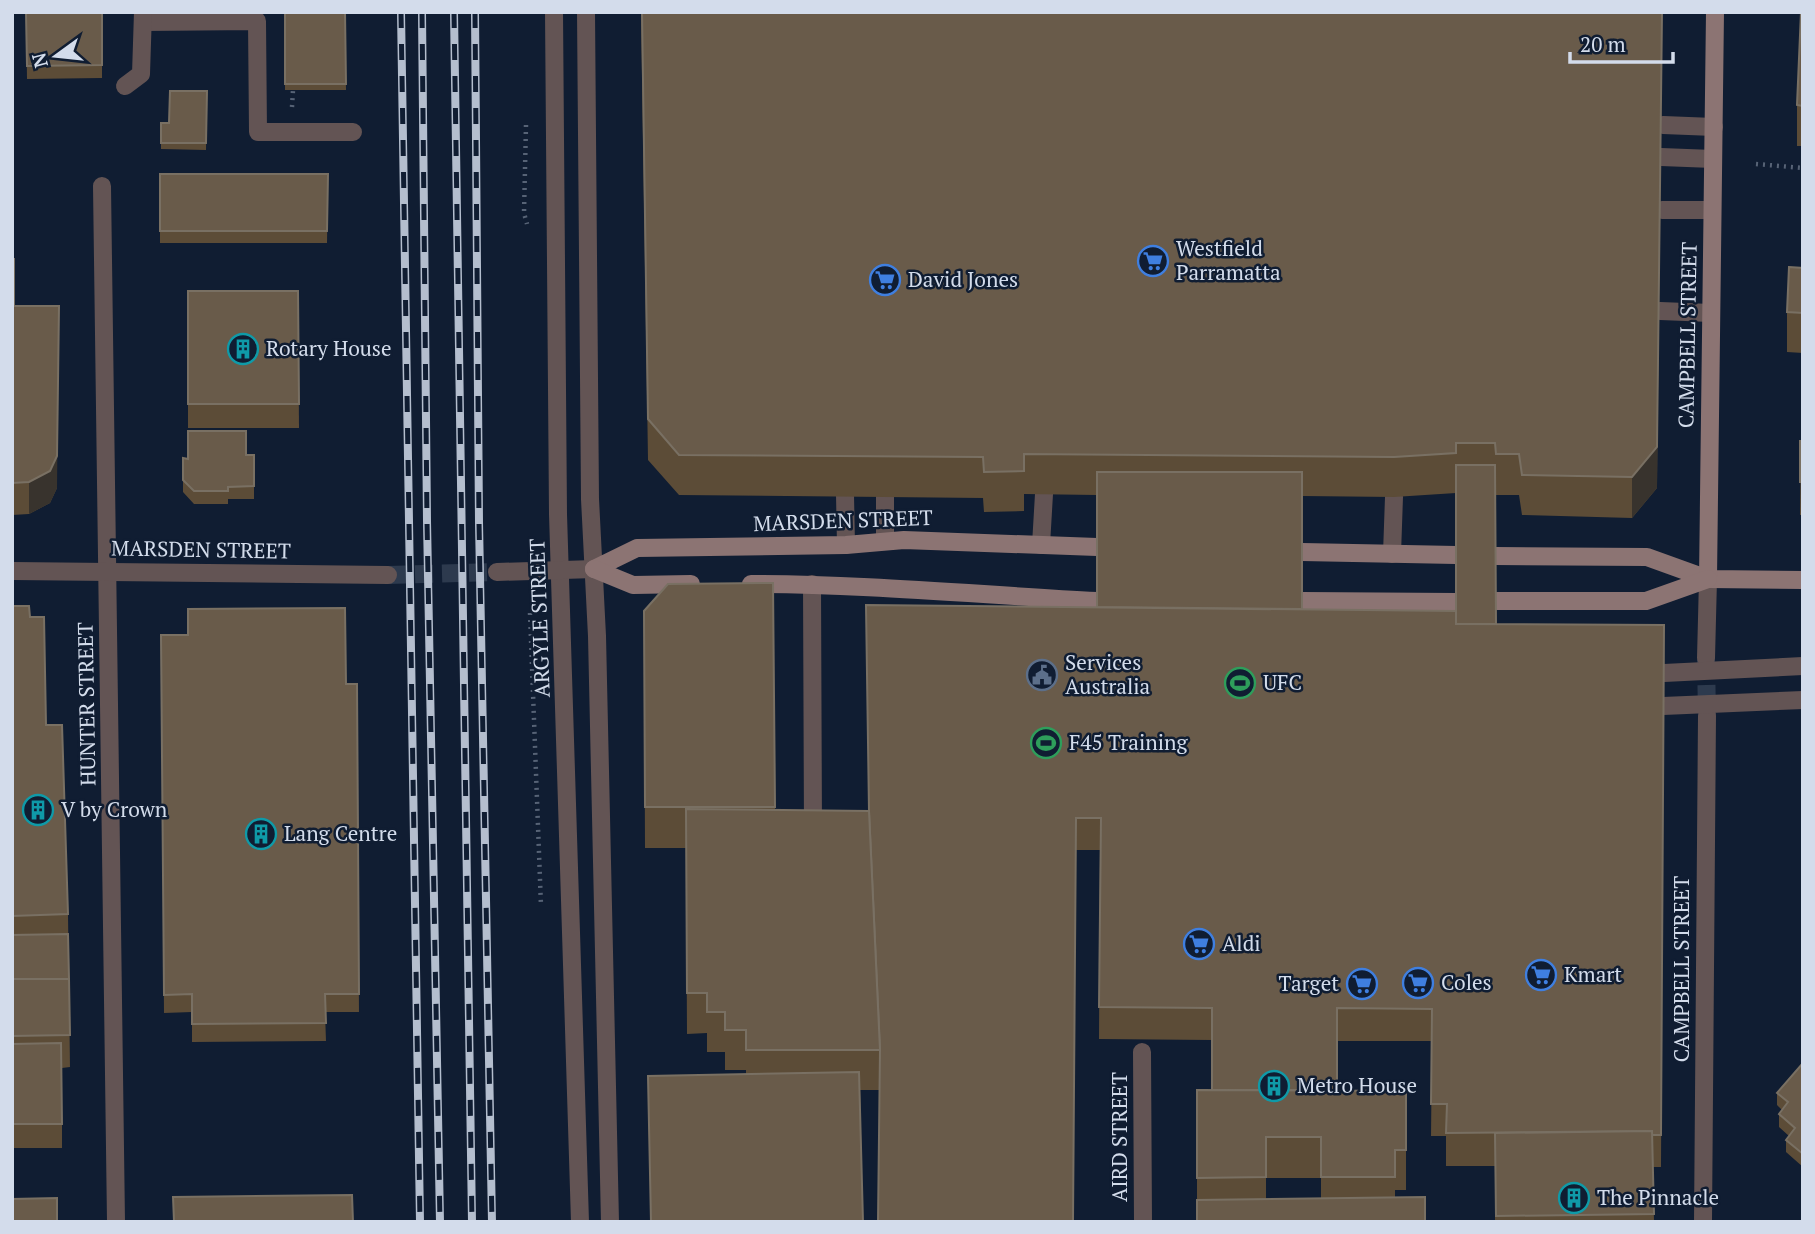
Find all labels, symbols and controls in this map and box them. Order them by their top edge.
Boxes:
north arrow [21,21,91,91]
scale bar [1570,21,1673,65]
text: 20 m [1580,30,1626,58]
text: N [25,50,53,71]
place label: Westfield Parramatta [1176,234,1281,286]
street label: CAMPBELL STREET [1671,242,1703,428]
supermarket icon: Westfield Parramatta [1136,244,1170,278]
supermarket icon: David Jones [868,263,902,297]
place label: David Jones [908,265,1018,293]
building icon: Rotary House [226,332,260,366]
place label: Rotary House [266,334,392,362]
street label: MARSDEN STREET [753,503,933,537]
street label: MARSDEN STREET [111,533,291,565]
street label: ARGYLE STREET [522,538,556,698]
street label: HUNTER STREET [71,622,101,786]
place label: Services Australia [1065,648,1151,700]
public building icon: Services Australia [1025,658,1059,692]
sports icon: UFC [1223,666,1257,700]
place label: UFC [1263,668,1302,696]
sports icon: F45 Training [1029,726,1063,760]
place label: F45 Training [1069,728,1189,756]
building icon: V by Crown [21,793,55,827]
place label: V by Crown [61,795,168,823]
building icon: Lang Centre [244,817,278,851]
place label: Lang Centre [284,819,397,847]
street label: CAMPBELL STREET [1667,876,1695,1062]
supermarket icon: Aldi [1182,927,1216,961]
place label: Aldi [1222,929,1261,957]
supermarket icon: Kmart [1524,958,1558,992]
place label: Kmart [1564,960,1622,988]
supermarket icon: Coles [1401,966,1435,1000]
supermarket icon: Target [1345,967,1379,1001]
place label: Coles [1441,968,1492,996]
place label: Target [1279,969,1339,997]
building icon: Metro House [1257,1069,1291,1103]
place label: Metro House [1297,1071,1417,1099]
street label: AIRD STREET [1105,1072,1133,1202]
building icon: The Pinnacle [1557,1181,1591,1215]
place label: The Pinnacle [1597,1183,1719,1211]

